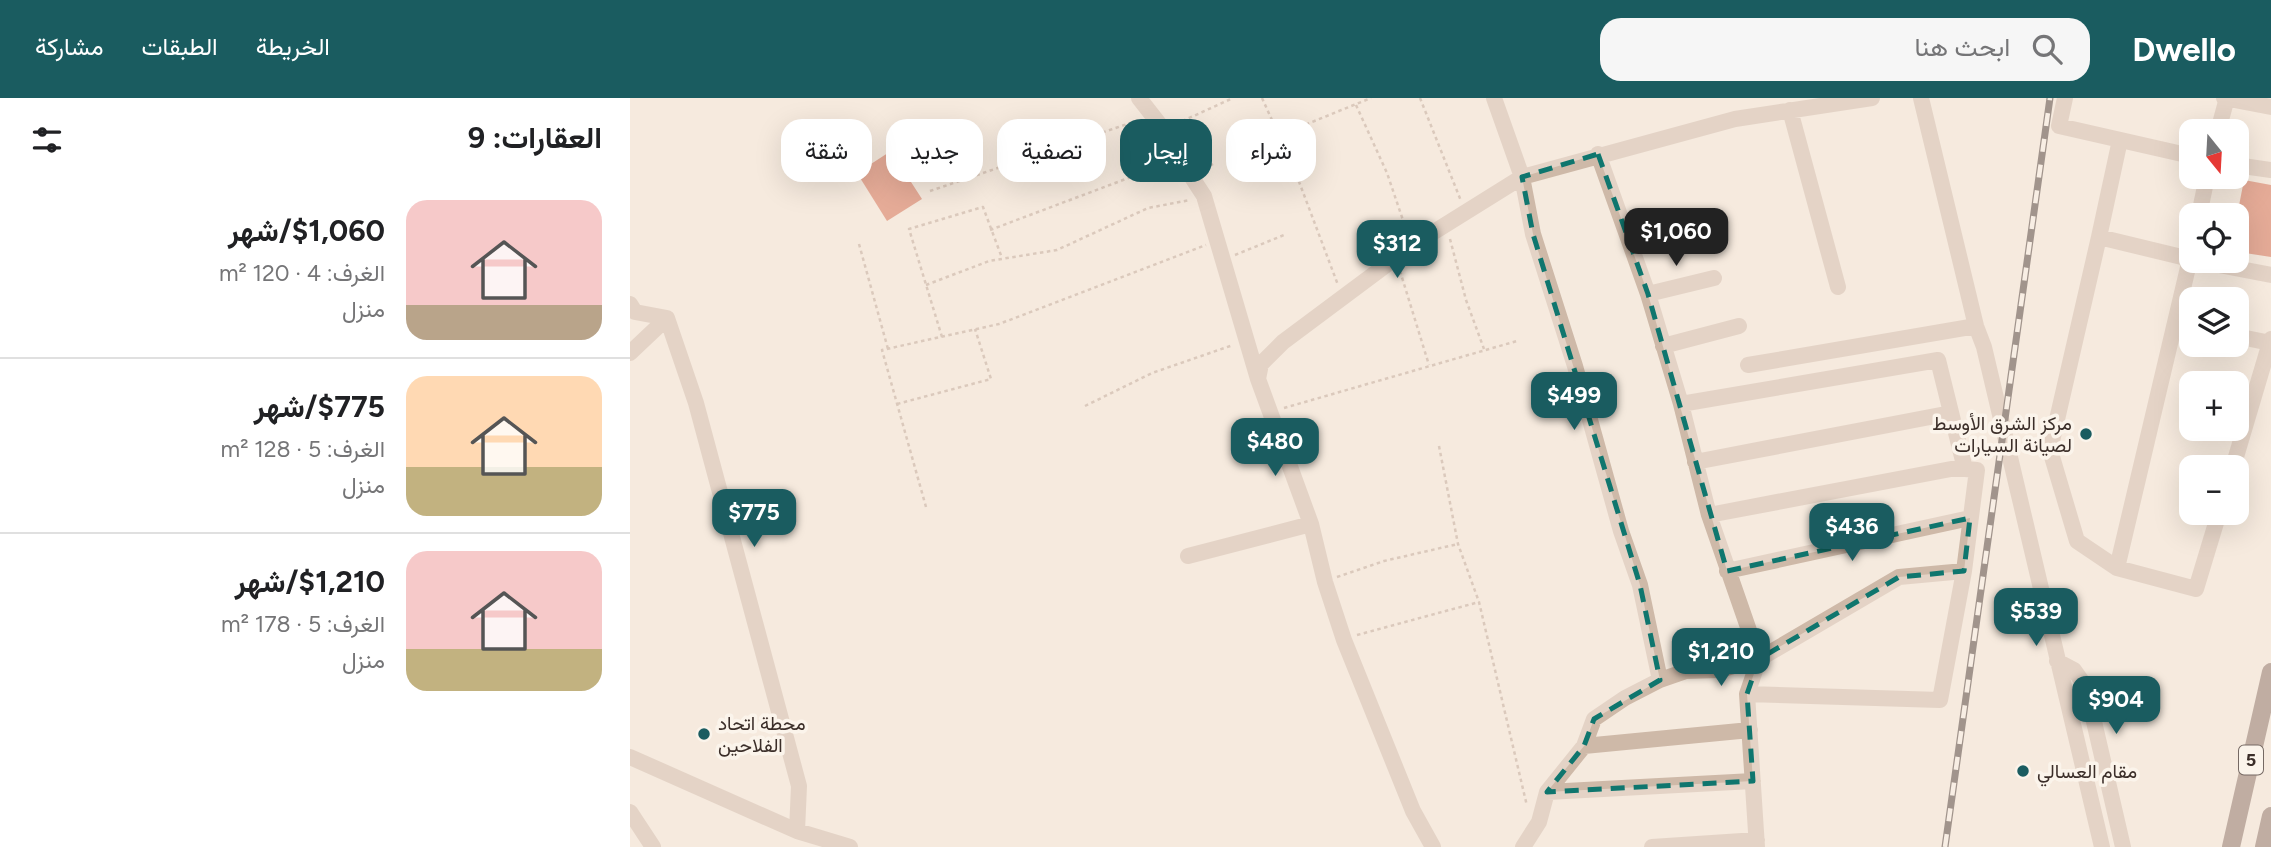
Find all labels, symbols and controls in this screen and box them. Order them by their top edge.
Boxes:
search box [1600,18,2090,81]
icon: search [2028,30,2066,68]
text: Dwello [2132,30,2236,69]
text: ابحث هنا [1915,31,2010,63]
text: مشاركة [35,32,103,61]
text: الطبقات [141,32,218,61]
text: الخريطة [256,32,330,61]
text: العقارات: 9 [468,119,602,156]
chip: شقة [781,119,872,182]
chip: جديد [886,119,983,182]
chip: تصفية [997,119,1106,182]
chip: إيجار [1120,119,1212,182]
chip: شراء [1226,119,1316,182]
north arrow [2179,119,2249,189]
map controls [2179,119,2249,525]
icon: filters [28,121,66,159]
button: locate [2179,203,2249,273]
pin: $1,060 [1619,208,1733,268]
text: $1,060/شهر [228,212,385,249]
text: $1,060 [1640,217,1712,245]
pin: $312 [1356,220,1438,280]
icon: home [462,228,546,312]
text: $312 [1373,229,1421,257]
text: الغرف: 4 · 120 m² [219,259,385,287]
button: layers [2179,287,2249,357]
text: منزل [342,295,385,323]
button: + [2179,371,2249,441]
pin: $499 [1533,372,1615,432]
text: $499 [1547,381,1601,409]
text: $775/شهر [254,388,385,425]
icon: home [462,404,546,488]
place label: مركز الشرق الأوسط لصيانة السيارات [1932,412,2072,457]
pin: $480 [1234,418,1316,478]
marker: مركز الشرق الأوسط لصيانة السيارات [2078,426,2094,442]
text: $480 [1247,427,1303,455]
text: الغرف: 5 · 128 m² [221,435,385,463]
button: − [2179,455,2249,525]
text: منزل [342,471,385,499]
pin: $775 [713,490,795,549]
text: $775 [728,498,780,526]
pin: $436 [1811,504,1893,563]
text: $436 [1825,512,1879,540]
text: $1,210/شهر [235,563,385,600]
icon: home [462,579,546,663]
pin: $539 [1995,588,2077,648]
text: $539 [2010,597,2062,625]
text: الغرف: 5 · 178 m² [221,610,385,638]
pin: $1,210 [1664,628,1778,688]
text: $1,210 [1688,637,1754,665]
text: منزل [342,646,385,674]
pin: $904 [2075,676,2157,736]
text: $904 [2088,685,2144,713]
place label: محطة اتحاد الفلاحين [718,712,806,757]
marker: محطة اتحاد الفلاحين [696,726,712,742]
road number: 5 [2239,746,2263,774]
place label: مقام العسالي [2037,760,2137,787]
marker: مقام العسالي [2015,763,2031,779]

